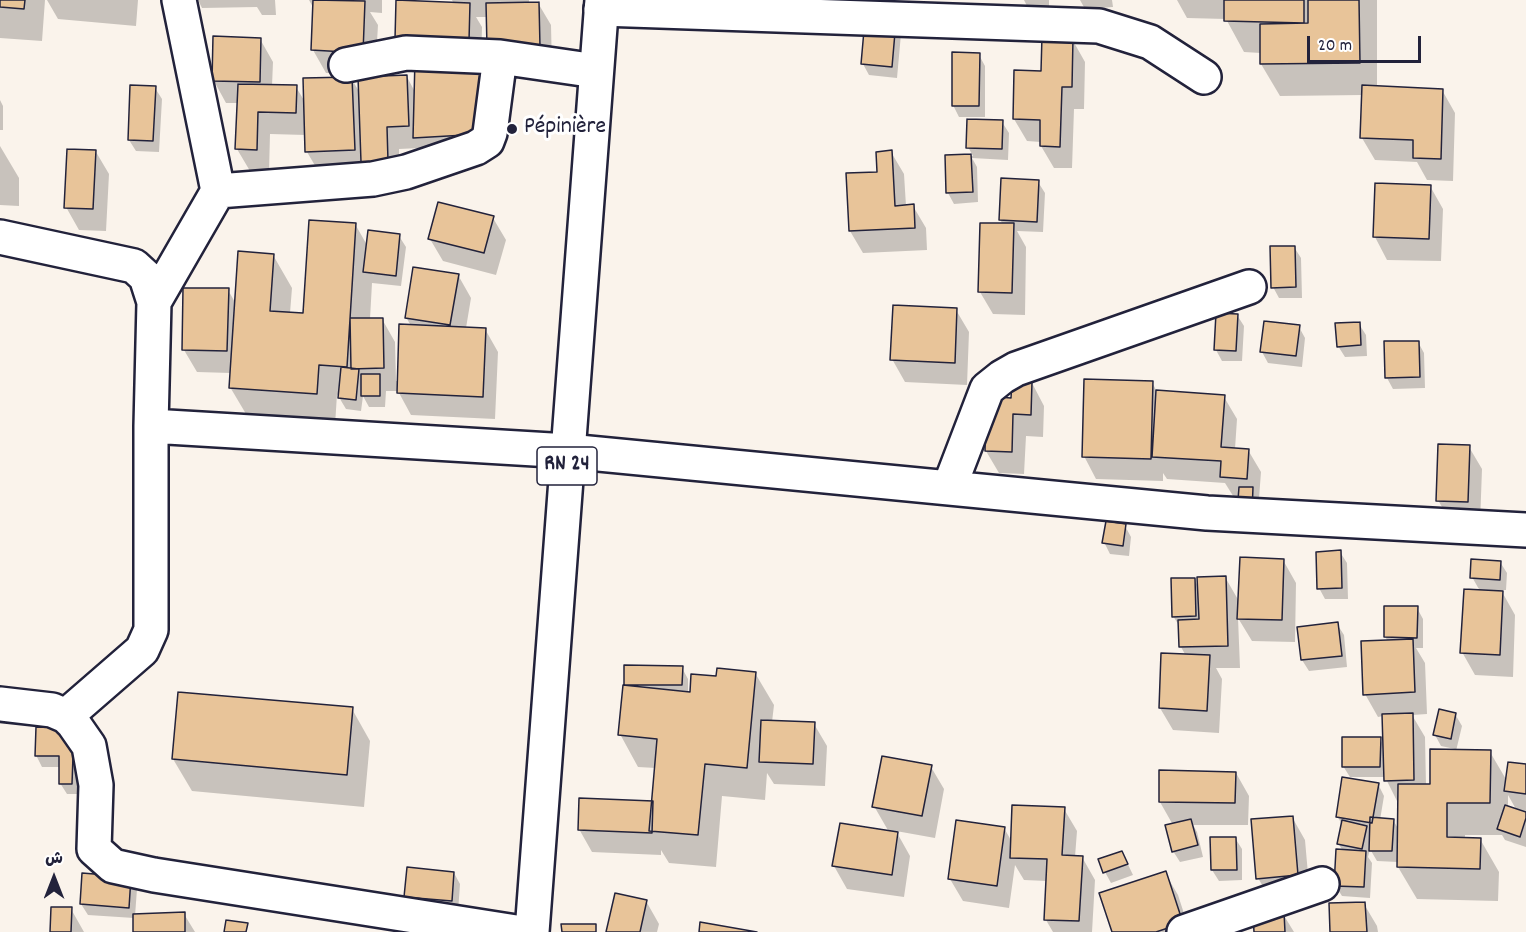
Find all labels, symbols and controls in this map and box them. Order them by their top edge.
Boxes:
scale bar [1310,24,1424,62]
text: 20 m [1318,34,1352,59]
place label: Pépinière [524,115,606,143]
marker: Pépinière [505,122,519,136]
road number: RN 24 [537,447,597,485]
north arrow [24,848,84,908]
text: ش [45,848,63,871]

